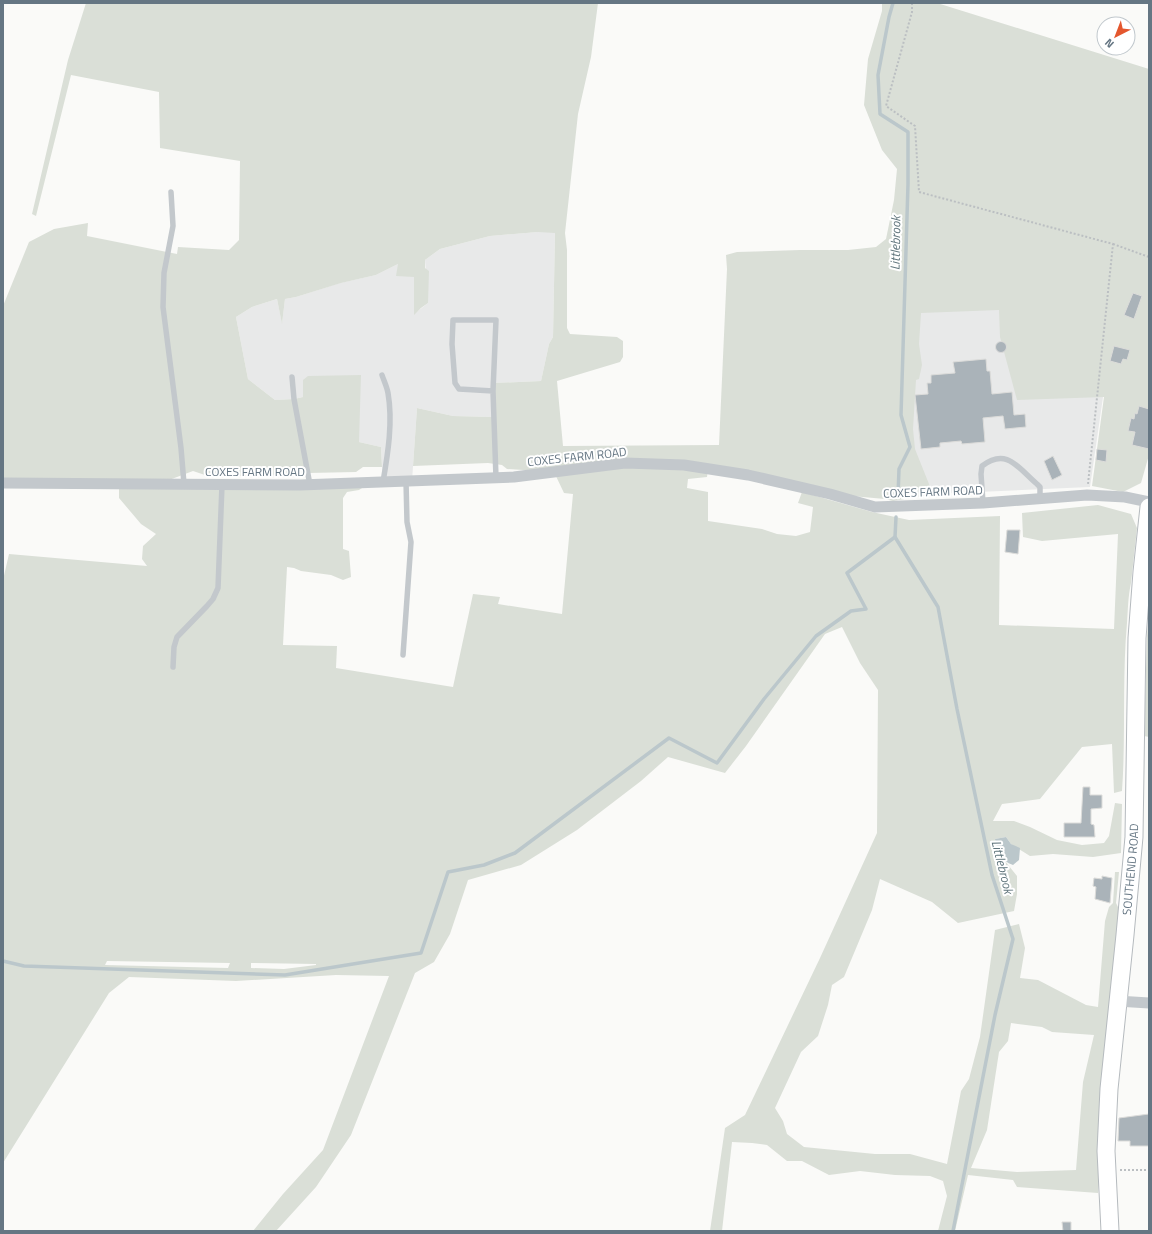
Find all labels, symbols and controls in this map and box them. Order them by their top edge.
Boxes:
north arrow [1096,16,1136,56]
text: N [1101,35,1117,52]
water label: Littlebrook [885,213,906,270]
street label: COXES FARM ROAD [526,442,628,471]
street label: COXES FARM ROAD [205,462,305,481]
street label: COXES FARM ROAD [883,480,983,503]
street label: SOUTHEND ROAD [1117,823,1143,916]
water label: Littlebrook [987,838,1020,898]

